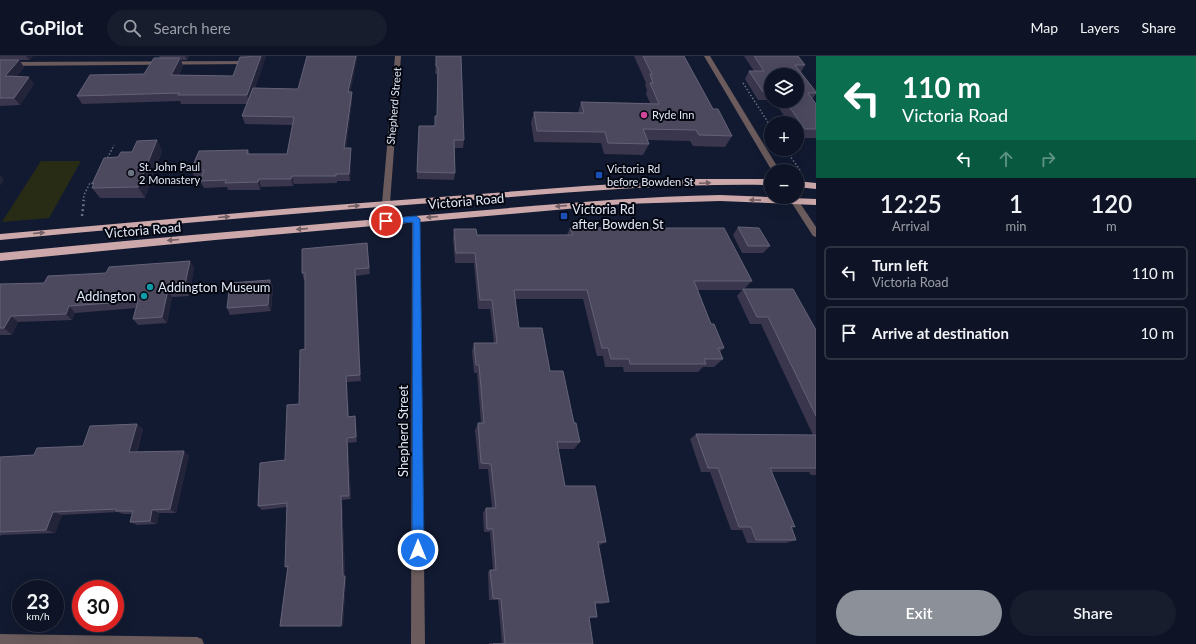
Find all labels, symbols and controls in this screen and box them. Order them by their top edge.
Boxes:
search box [107,10,387,46]
text: GoPilot [20,16,83,39]
icon: search [121,17,143,39]
text: Search here [153,19,231,37]
text: Map [1030,19,1058,36]
text: Layers [1080,19,1120,36]
text: Share [1142,19,1176,36]
street label: Shepherd Street [384,67,403,145]
map controls [764,68,804,204]
button: layers [764,68,804,108]
text: 110 m [902,70,981,104]
icon: left [836,72,888,124]
text: Victoria Road [902,104,1008,126]
place label: Ryde Inn [652,108,694,121]
marker: Ryde Inn [639,110,649,120]
button: + [764,116,804,156]
icon: left [953,148,975,170]
icon: ahead [995,148,1017,170]
icon: right [1037,148,1059,170]
place label: St. John Paul 2 Monastery [139,160,201,186]
place label: Victoria Rd before Bowden St [607,162,694,188]
button: − [764,164,804,204]
marker: St. John Paul 2 Monastery [126,168,136,178]
marker: Victoria Rd before Bowden St [594,170,604,180]
one-way arrow [699,180,712,186]
text: 12:25 [880,189,942,218]
text: 1 [1009,189,1023,218]
text: 120 [1090,189,1132,218]
street label: Victoria Road [427,190,505,212]
one-way arrow [748,197,761,203]
place label: Victoria Rd after Bowden St [572,201,664,232]
one-way arrow [348,203,360,209]
one-way arrow [555,203,567,210]
pin [369,204,403,238]
icon: arrive [375,210,397,232]
marker: Victoria Rd after Bowden St [559,211,569,221]
one-way arrow [218,214,230,220]
one-way arrow [426,214,438,221]
text: Arrival [892,218,929,234]
text: min [1005,218,1027,234]
text: m [1106,218,1117,234]
street label: Victoria Road [104,219,182,241]
one-way arrow [296,225,308,232]
one-way arrow [33,230,45,237]
one-way arrow [167,237,179,243]
text: Turn left [872,256,928,274]
icon: left [838,262,860,284]
text: 110 m [1132,264,1174,282]
text: Victoria Road [872,274,949,290]
place label: Addington Museum [158,279,271,295]
marker: Addington Museum [145,282,155,292]
place label: Addington [76,288,136,304]
marker: Addington [139,291,149,301]
icon: arrive [838,322,860,344]
text: Arrive at destination [872,324,1009,342]
text: 10 m [1140,324,1174,342]
street label: Shepherd Street [395,385,411,477]
position arrow [397,529,439,571]
speed limit sign: 30 [72,580,124,632]
text: 23 [26,589,50,613]
button: Exit [836,590,1002,636]
button: Share [1010,590,1176,636]
text: km/h [26,610,50,622]

